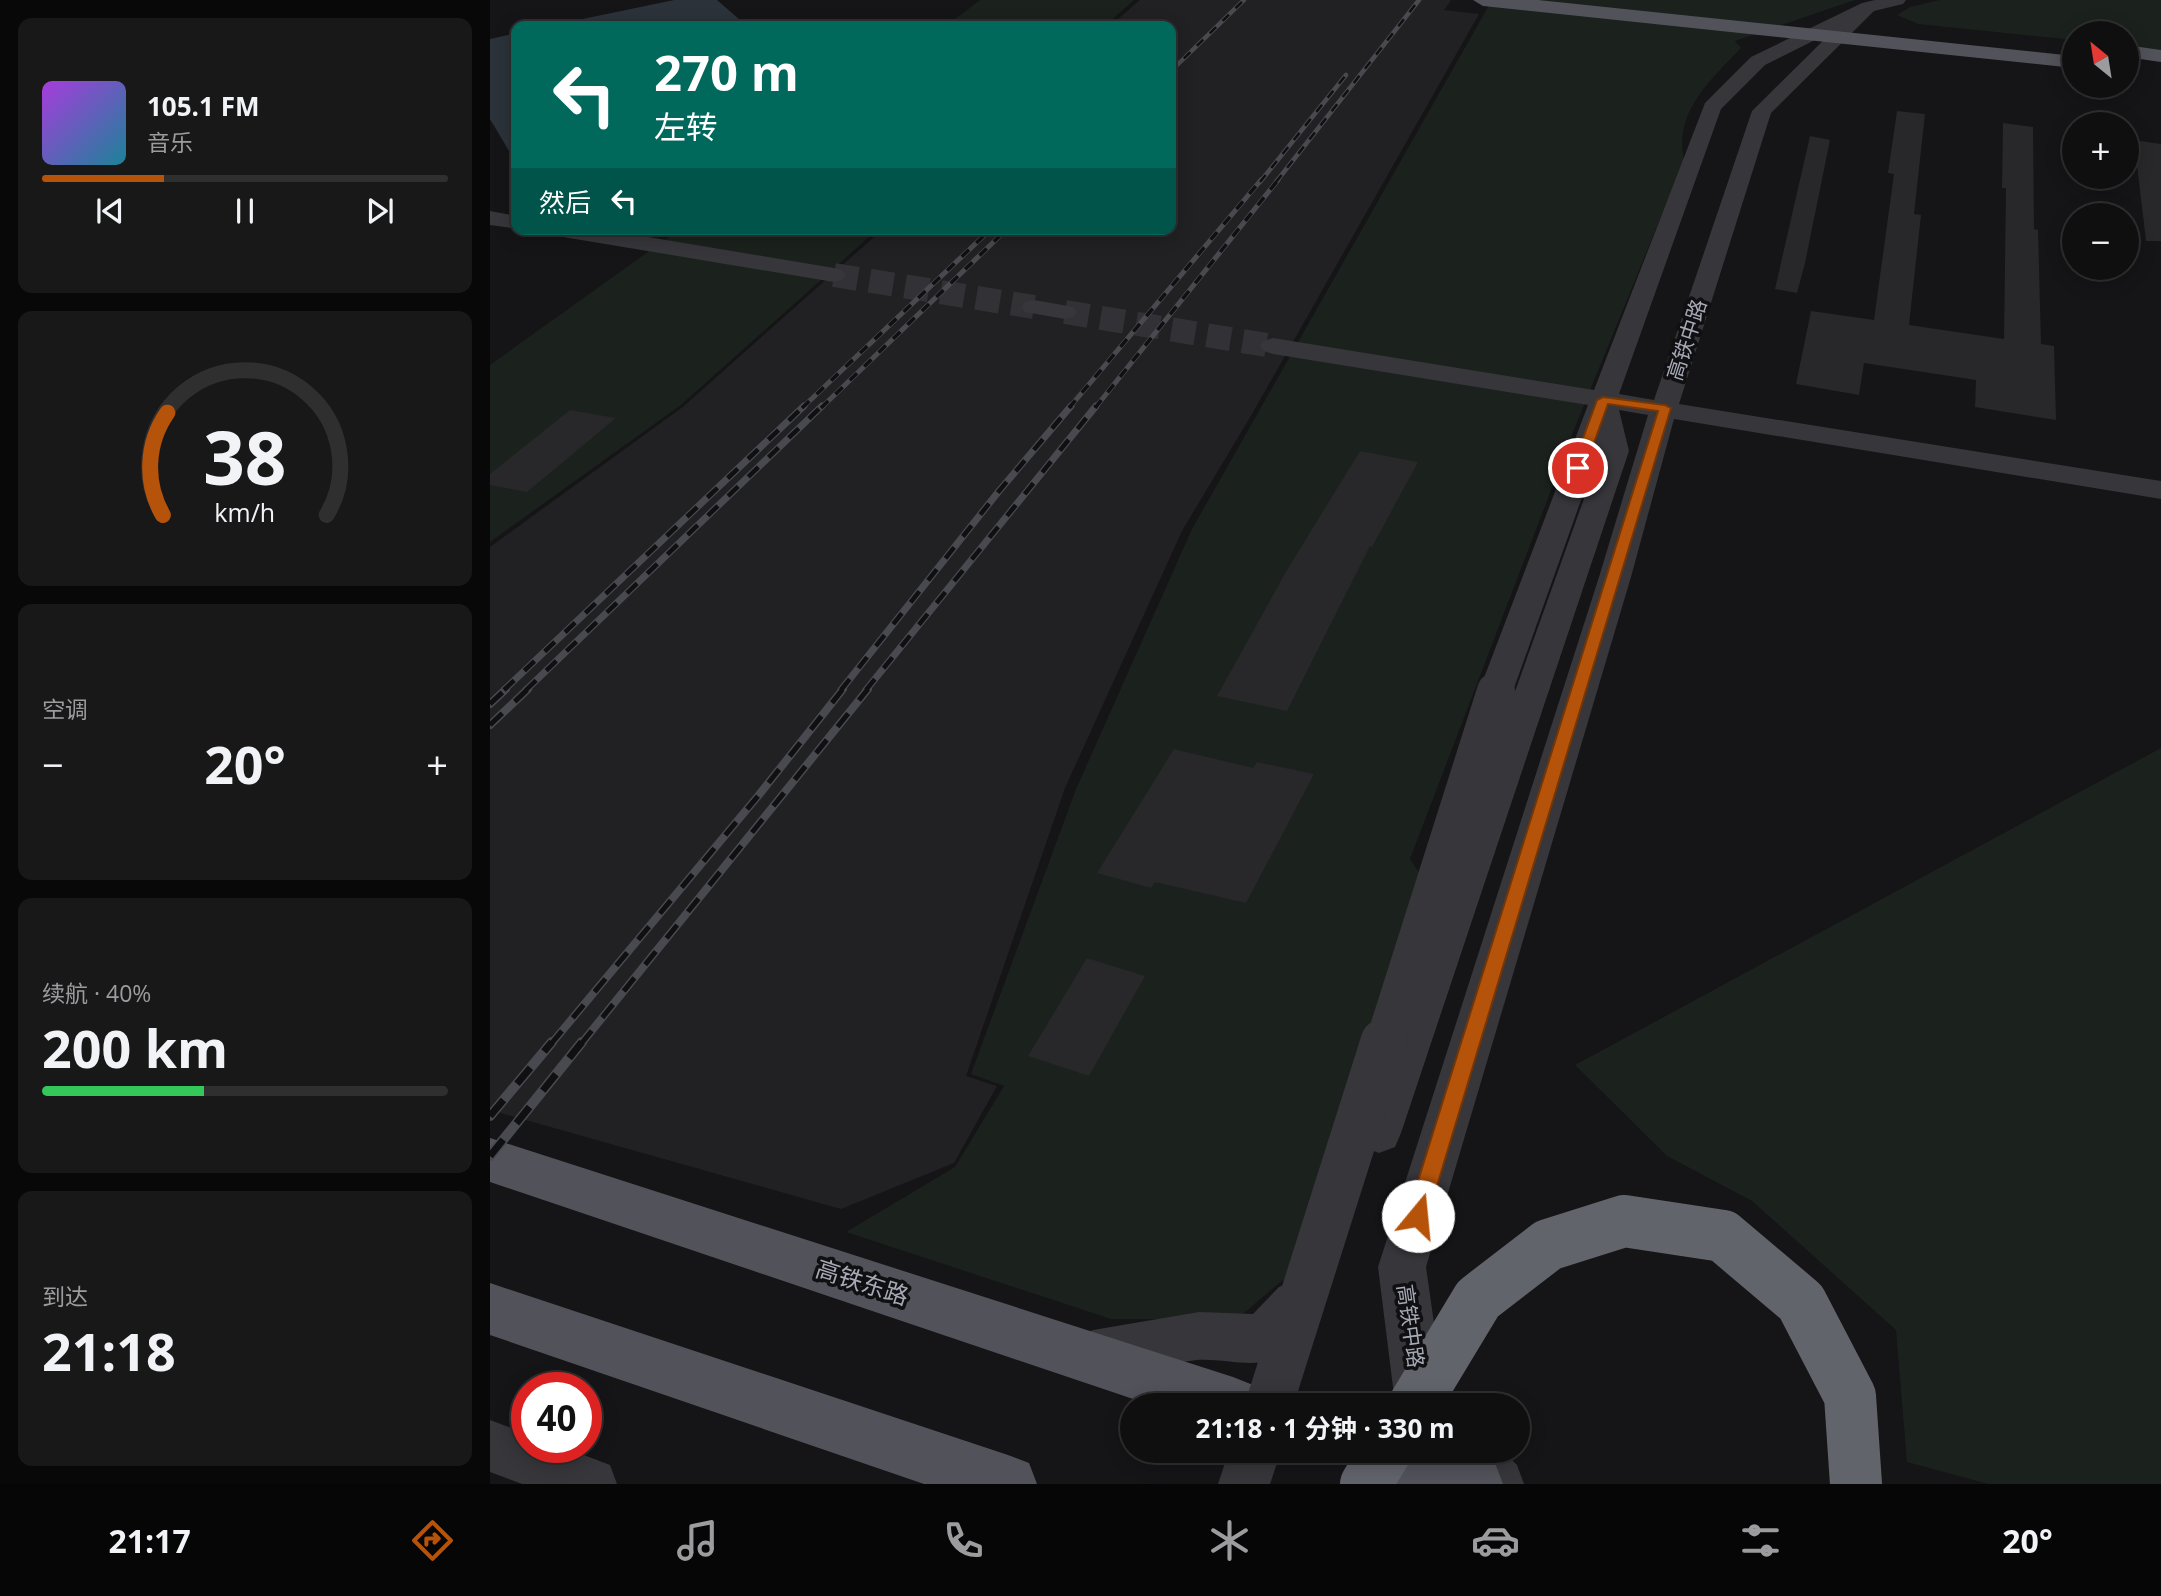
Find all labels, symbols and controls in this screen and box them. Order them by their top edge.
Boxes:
north arrow [2062,21,2138,98]
map controls [2062,21,2139,280]
text: 270 m [654,39,799,105]
icon: left [539,49,630,140]
text: 105.1 FM [147,88,259,124]
text: 左转 [654,105,718,148]
button: + [2062,112,2139,189]
text: 音乐 [147,126,193,158]
icon: left [605,182,643,220]
text: 然后 [539,184,591,220]
icon: previous [91,192,129,230]
icon: pause [226,192,264,230]
icon: next [361,192,399,230]
button: − [2062,203,2139,280]
street label: 高铁中路 [1660,295,1712,384]
text: 38 [203,407,287,506]
pin [1548,438,1608,498]
icon: arrive [1559,449,1597,487]
text: km/h [215,495,275,529]
text: 空调 [42,693,88,725]
text: 20° [204,728,286,799]
text: − [42,738,64,790]
text: + [426,738,448,790]
text: 续航 · 40% [42,977,151,1009]
text: 200 km [42,1012,228,1083]
position arrow [1381,1179,1455,1253]
street label: 高铁东路 [812,1251,913,1312]
text: 到达 [42,1280,88,1312]
street label: 高铁中路 [1391,1282,1431,1369]
text: 21:18 [42,1315,176,1386]
speed limit sign: 40 [511,1372,602,1463]
text: 21:18 · 1 分钟 · 330 m [1195,1410,1455,1446]
icon: directions [408,1516,457,1565]
icon: music [673,1516,722,1565]
icon: phone [939,1516,988,1565]
icon: climate [1205,1516,1254,1565]
icon: car [1471,1516,1520,1565]
icon: filters [1736,1516,1785,1565]
text: 21:17 [108,1519,191,1562]
text: 20° [2002,1519,2053,1562]

